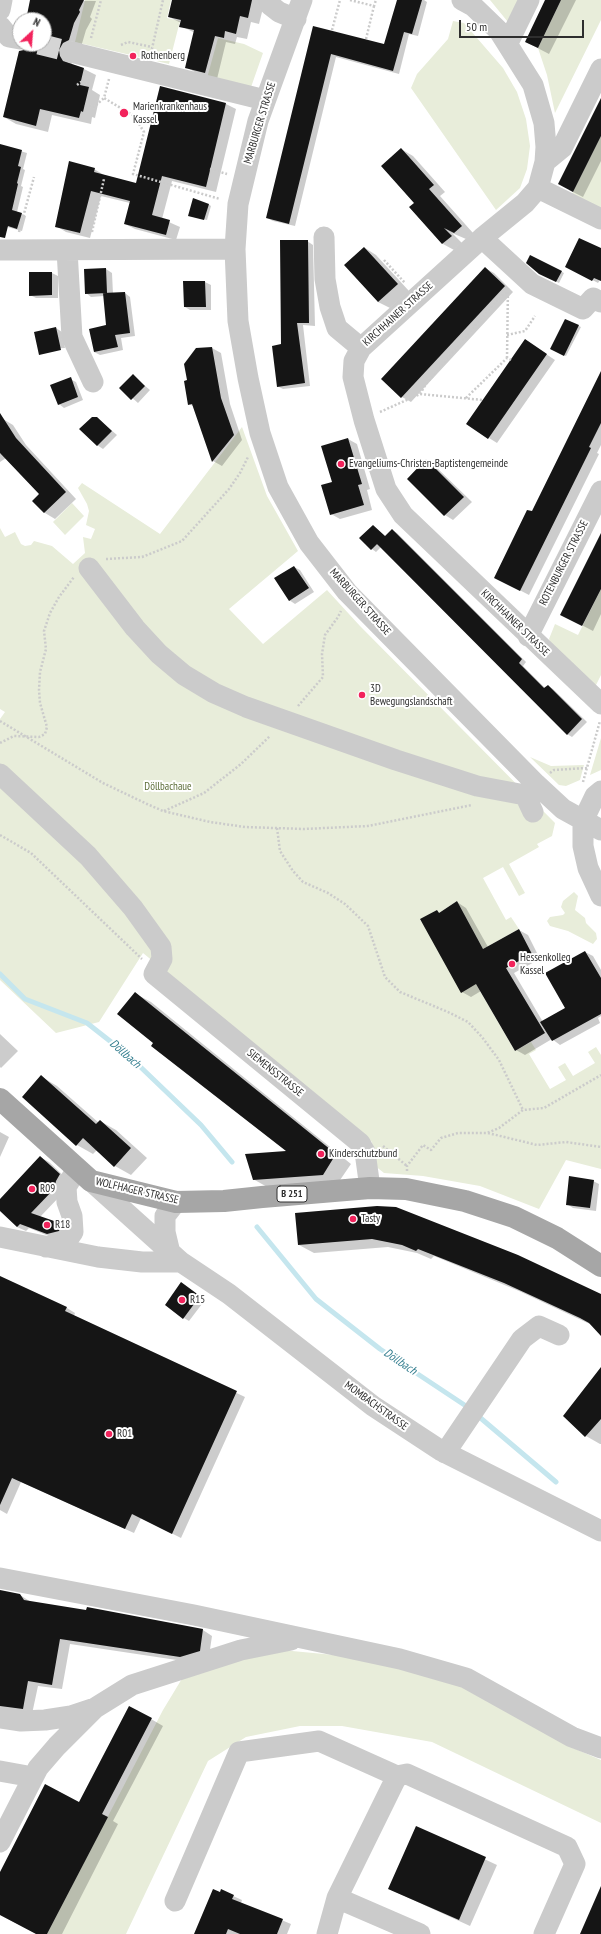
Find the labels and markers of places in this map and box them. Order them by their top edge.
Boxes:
place label: Rothenberg [141,49,185,63]
marker: Rothenberg [128,51,138,61]
place label: Marienkrankenhaus Kassel [133,100,207,126]
marker: Marienkrankenhaus Kassel [118,107,130,119]
place label: Evangeliums-Christen-Baptistengemeinde [349,457,508,471]
marker: Evangeliums-Christen-Baptistengemeinde [336,459,346,469]
place label: 3D Bewegungslandschaft [370,682,452,708]
marker: 3D Bewegungslandschaft [357,690,367,700]
place label: Hessenkolleg Kassel [520,951,570,977]
marker: Hessenkolleg Kassel [507,959,517,969]
place label: Kinderschutzbund [329,1147,397,1161]
marker: Kinderschutzbund [316,1149,326,1159]
place label: R09 [40,1182,55,1196]
marker: R09 [27,1184,37,1194]
place label: Tasty [361,1212,380,1226]
marker: Tasty [348,1214,358,1224]
place label: R18 [55,1218,70,1232]
marker: R18 [42,1220,52,1230]
place label: R15 [190,1293,205,1307]
marker: R15 [177,1295,187,1305]
place label: R01 [117,1427,132,1441]
marker: R01 [104,1429,114,1439]

